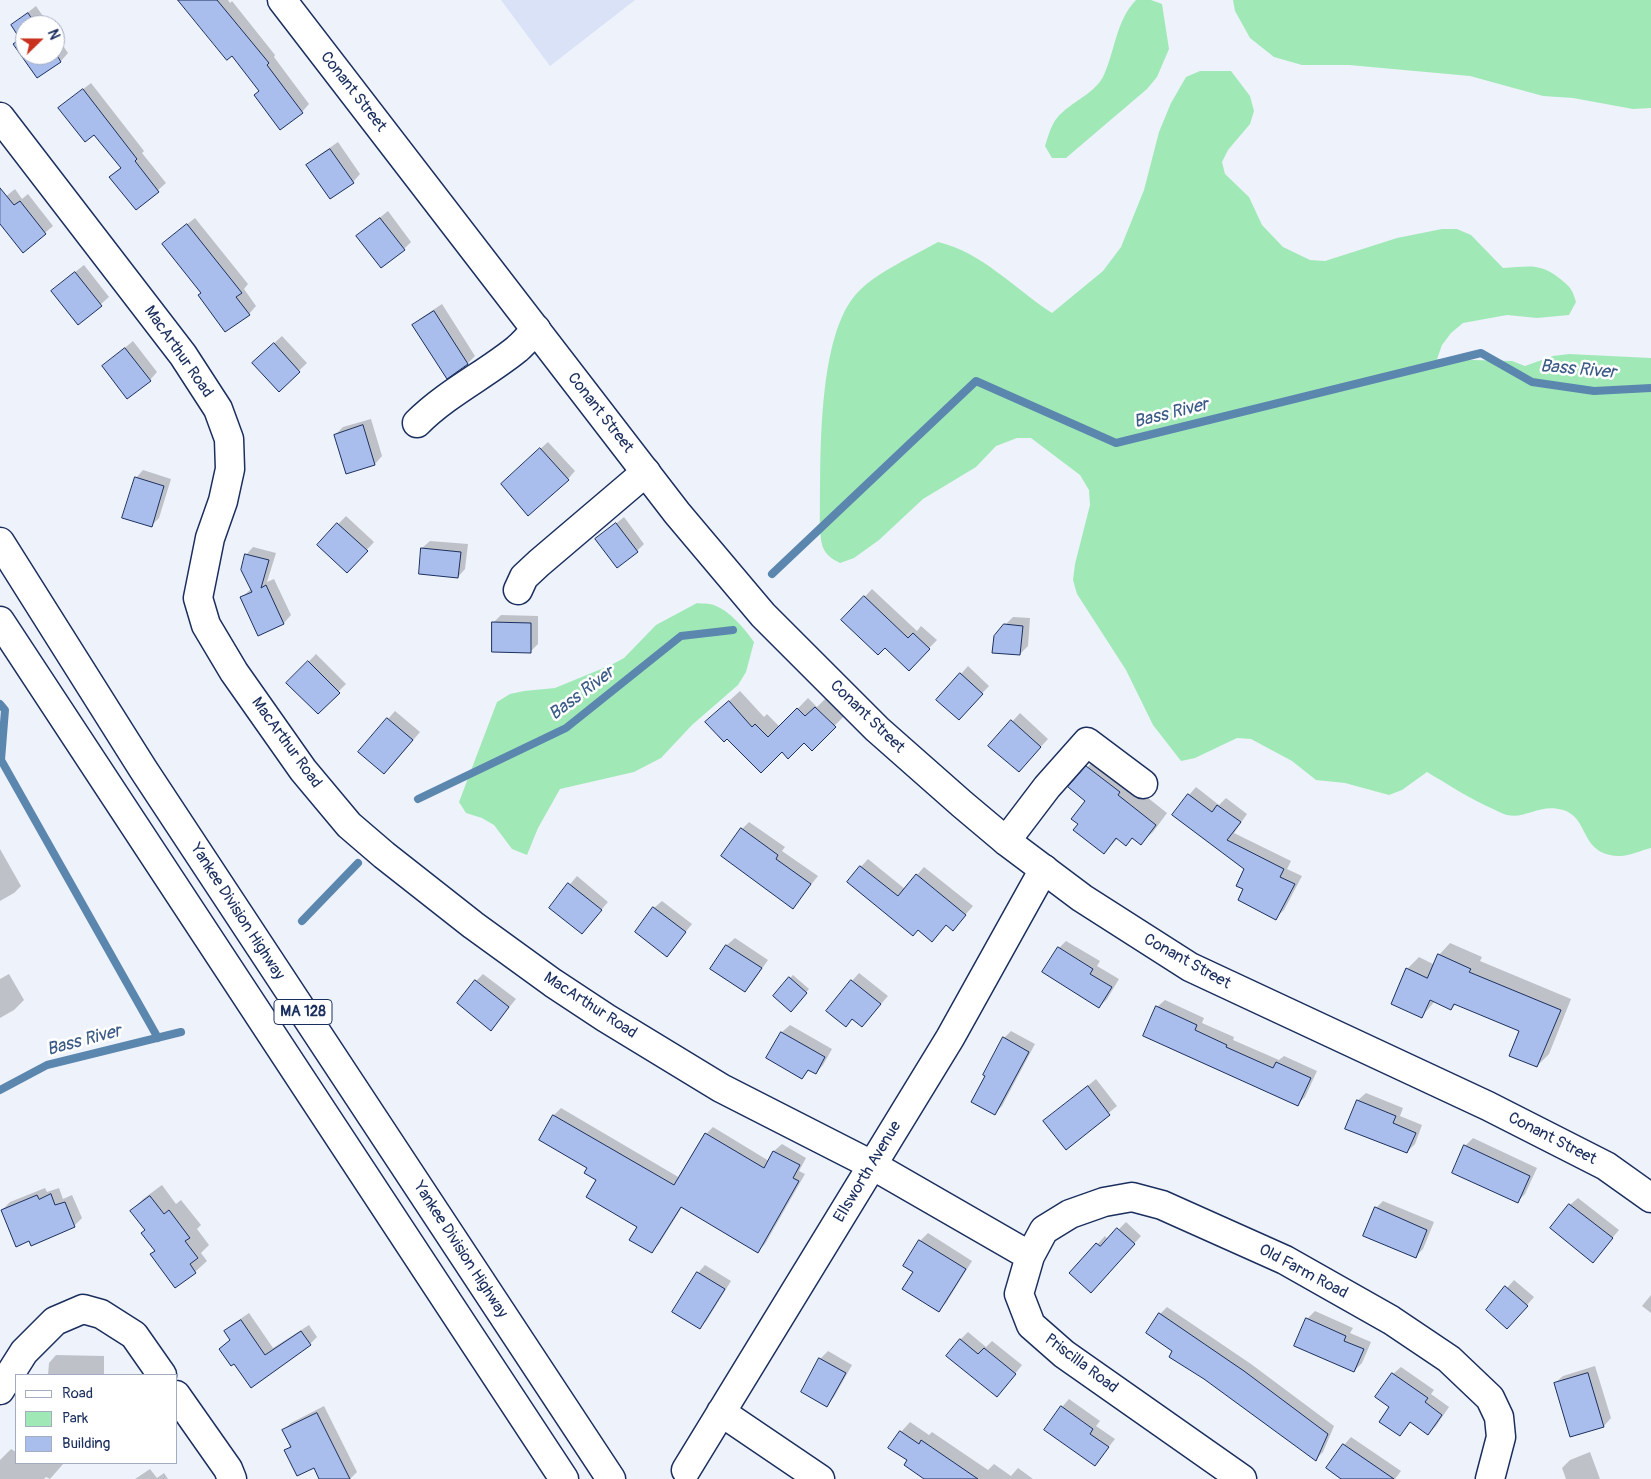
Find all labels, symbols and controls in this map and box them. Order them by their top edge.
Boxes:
north arrow [15,15,65,65]
text: N [44,27,63,42]
street label: Conant Street [316,48,390,136]
street label: MacArthur Road [139,302,217,402]
water label: Bass River [1539,356,1617,384]
street label: Conant Street [563,369,637,457]
water label: Bass River [1131,394,1211,434]
water label: Bass River [545,662,619,726]
street label: Conant Street [826,677,908,757]
street label: MacArthur Road [247,694,325,792]
street label: Yankee Division Highway [186,840,288,984]
street label: Conant Street [1140,930,1234,994]
street label: MacArthur Road [540,969,640,1043]
road number: MA 128 [274,1000,332,1024]
water label: Bass River [44,1021,124,1061]
street label: Conant Street [1505,1109,1599,1169]
street label: Ellsworth Avenue [830,1118,906,1226]
street label: Yankee Division Highway [409,1178,511,1322]
street label: Old Farm Road [1255,1241,1351,1303]
street label: Priscilla Road [1041,1330,1121,1398]
legend [15,1374,178,1464]
text: Road [62,1384,93,1403]
text: Park [62,1409,88,1428]
text: Building [62,1434,110,1453]

